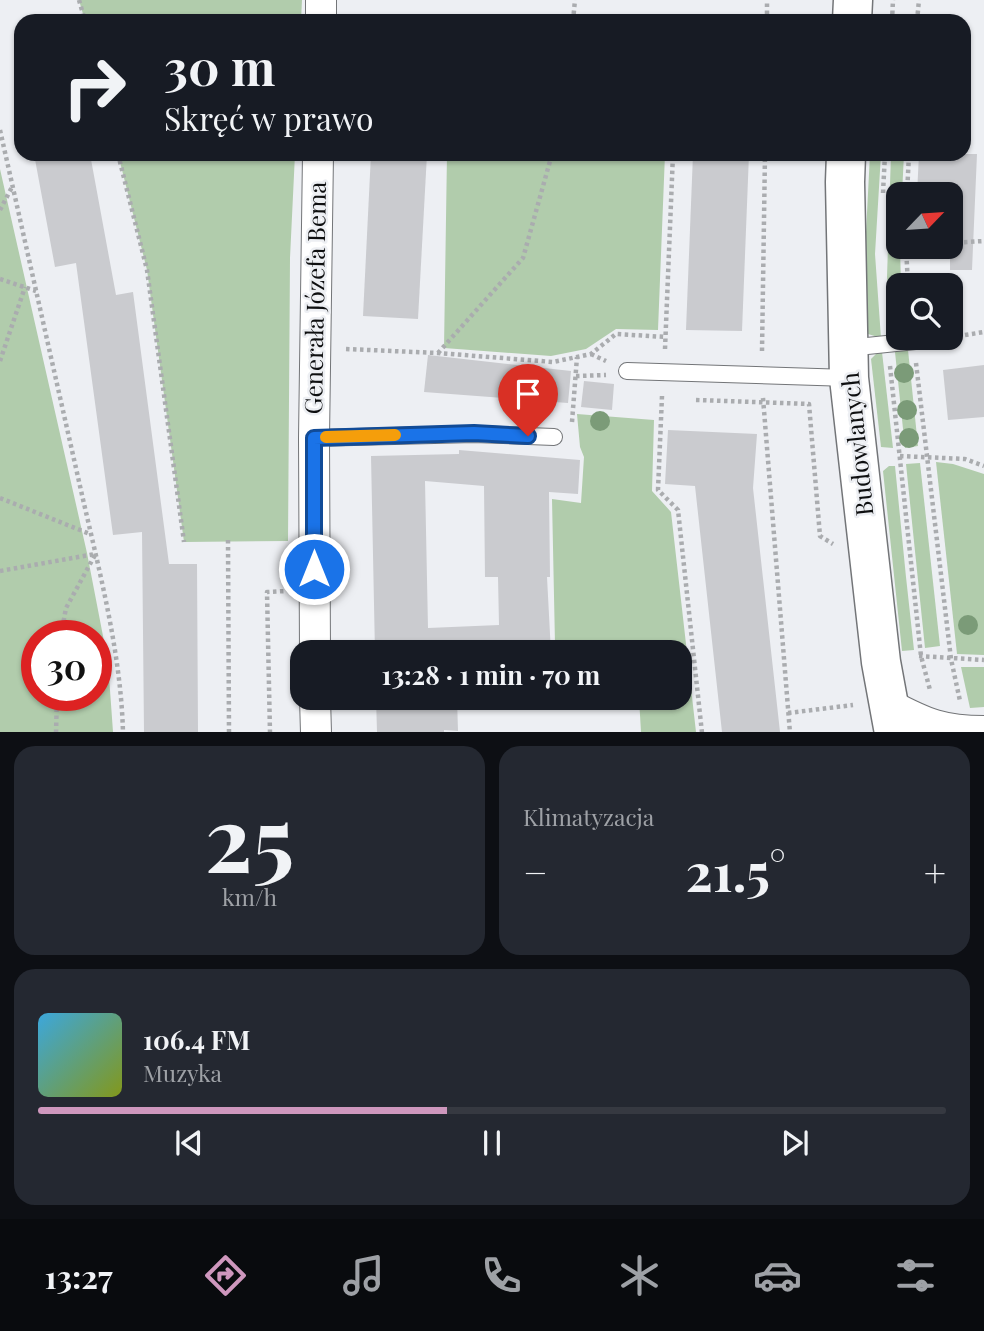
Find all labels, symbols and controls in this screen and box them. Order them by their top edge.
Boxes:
text: 30 m [164,33,275,98]
icon: right [49,42,140,133]
text: Skręć w prawo [164,96,374,139]
street label: Generała Józefa Bema [296,181,332,415]
north arrow [886,182,962,259]
map controls [886,182,963,350]
button: search [886,273,963,350]
pin [498,364,558,436]
street label: Budowlanych [833,371,879,518]
icon: arrive [509,375,547,413]
position arrow [277,532,351,606]
speed limit sign: 30 [21,620,112,711]
text: 13:28 · 1 min · 70 m [382,657,600,692]
text: 25 [205,775,294,896]
text: Klimatyzacja [523,801,654,832]
text: 21.5° [686,836,786,905]
text: − [523,846,548,897]
text: + [924,846,946,897]
text: km/h [222,881,277,912]
text: 106.4 FM [143,1022,250,1057]
text: Muzyka [143,1057,222,1088]
icon: previous [170,1124,208,1162]
icon: pause [473,1124,511,1162]
icon: next [776,1124,814,1162]
icon: directions [201,1251,250,1300]
icon: music [339,1251,388,1300]
icon: phone [477,1251,526,1300]
icon: climate [615,1251,664,1300]
icon: car [753,1251,802,1300]
icon: filters [891,1251,940,1300]
text: 13:27 [44,1254,113,1297]

